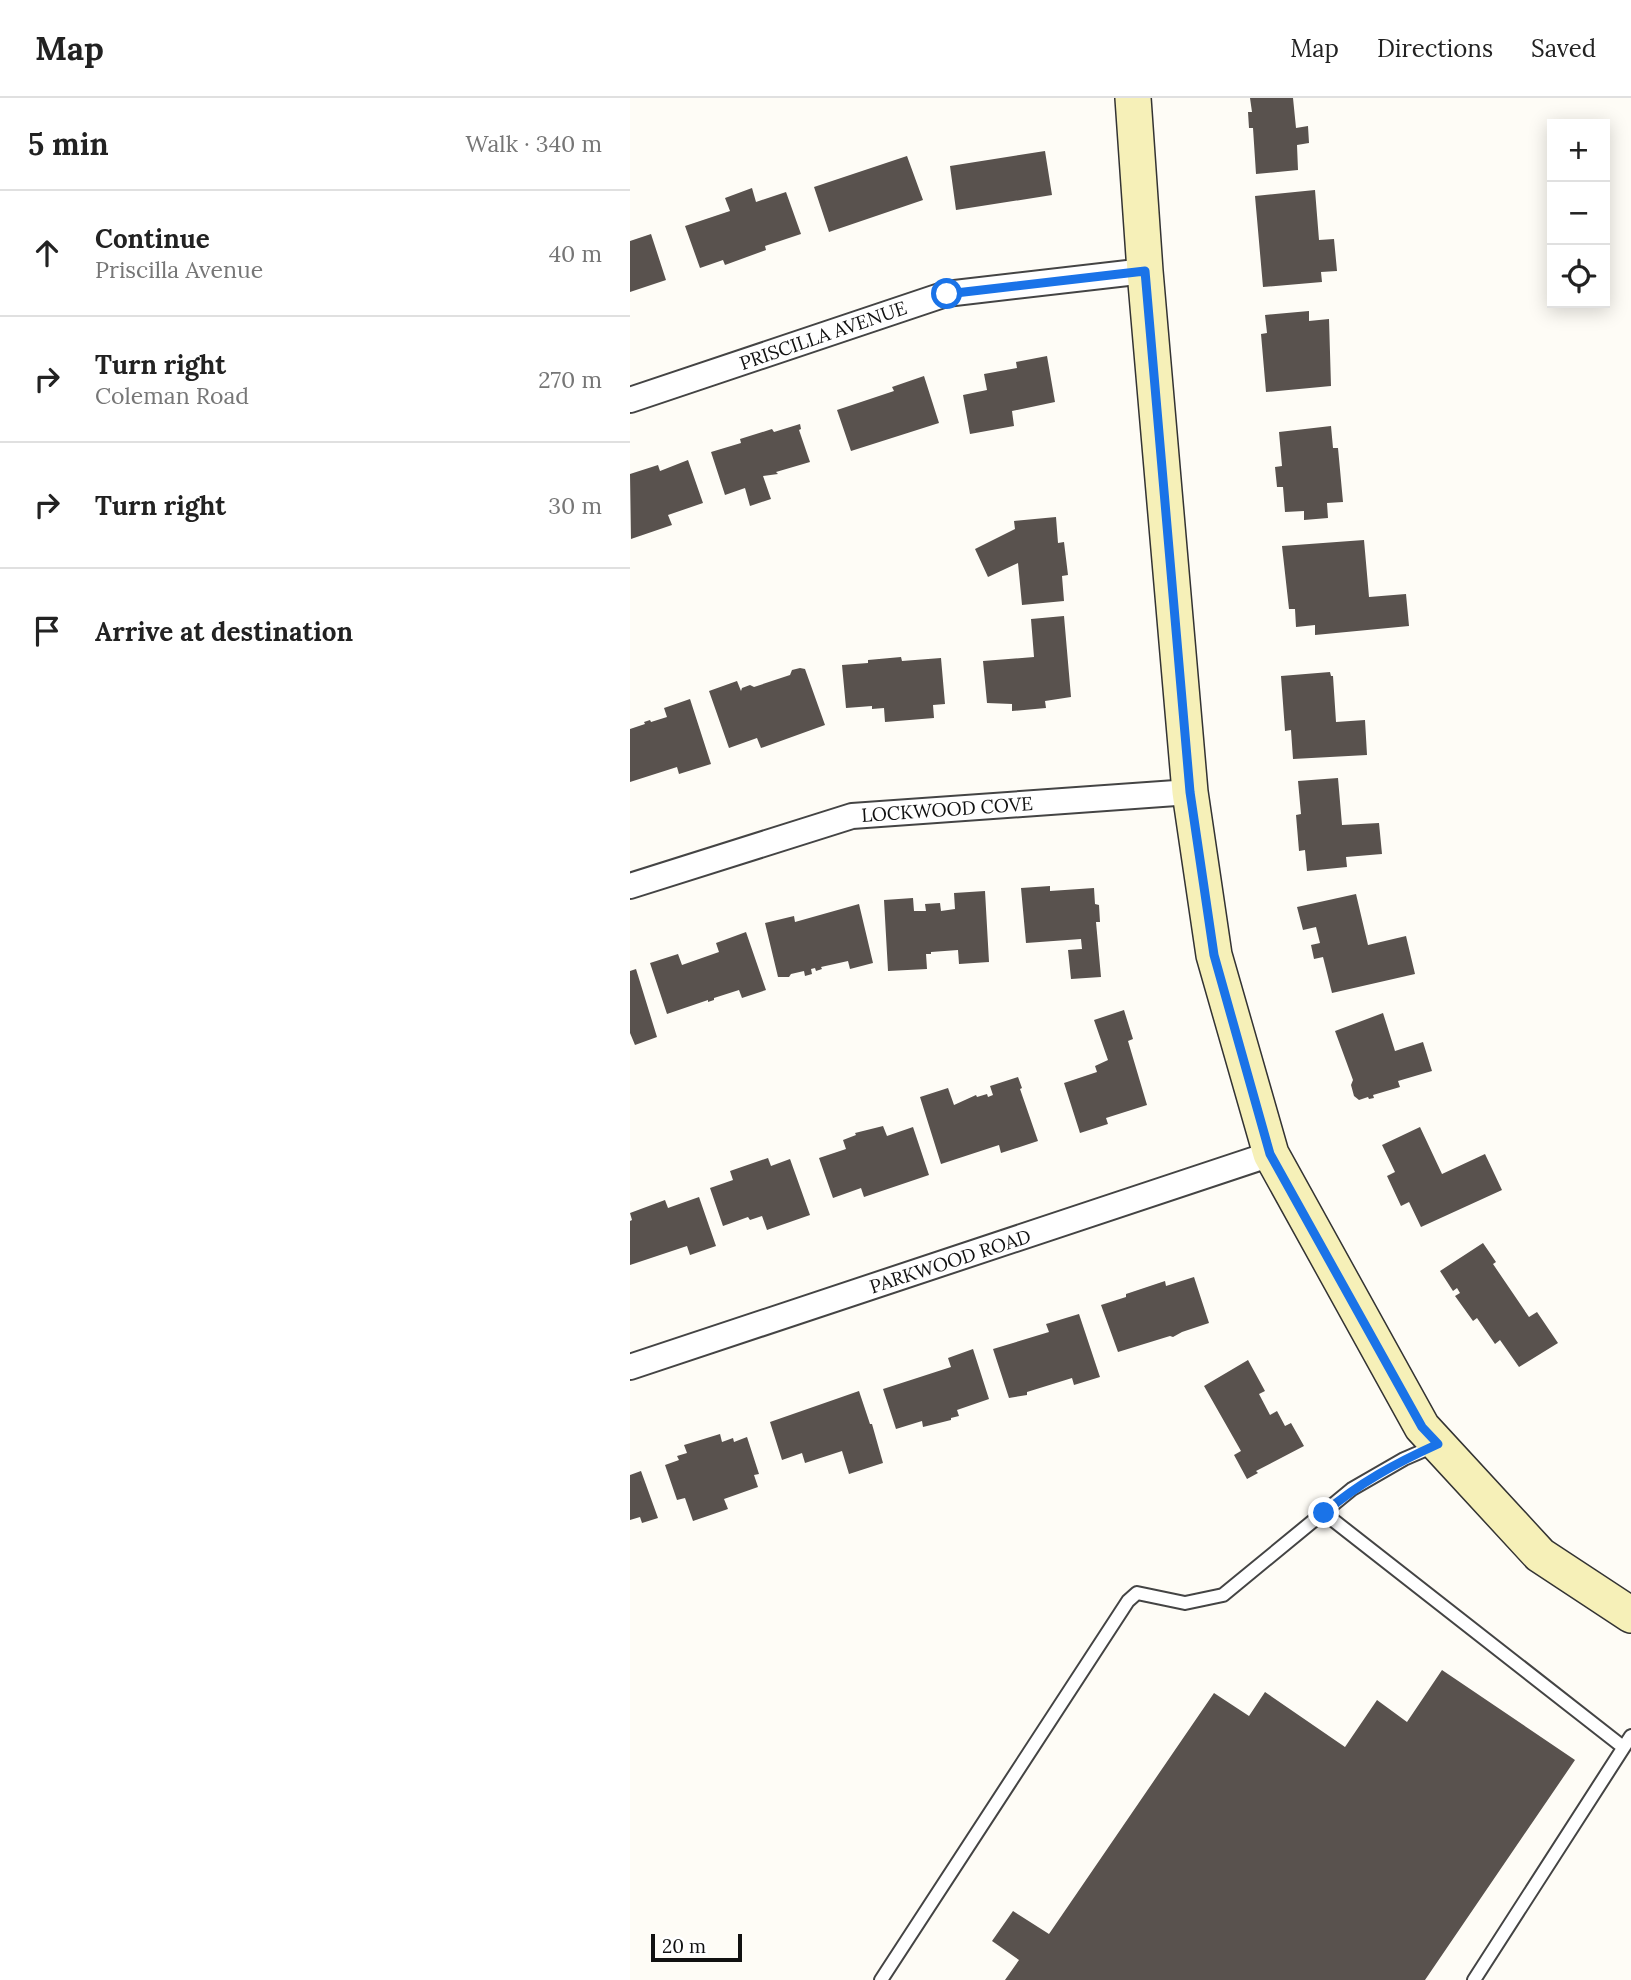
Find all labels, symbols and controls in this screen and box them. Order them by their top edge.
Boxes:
text: Map [35,27,104,69]
text: Map [1290,33,1339,64]
text: Directions [1377,33,1493,64]
text: Saved [1531,33,1596,64]
map controls [1547,119,1610,308]
button: + [1547,119,1610,182]
text: 5 min [28,125,109,163]
text: Walk · 340 m [466,129,602,158]
button: − [1547,182,1610,245]
text: Continue [95,222,210,255]
icon: ahead [28,234,66,272]
text: 40 m [549,239,602,268]
button: locate [1547,245,1610,308]
text: Priscilla Avenue [95,255,263,284]
route start [931,278,962,309]
street label: PRISCILLA AVENUE [736,295,910,375]
text: Turn right [95,348,226,381]
icon: right [28,360,66,398]
text: 270 m [538,365,602,394]
text: Coleman Road [95,381,249,410]
icon: right [28,486,66,524]
text: Turn right [95,489,226,522]
text: 30 m [548,491,602,520]
icon: arrive [28,612,66,650]
text: Arrive at destination [95,615,353,648]
street label: LOCKWOOD COVE [860,791,1034,827]
street label: PARKWOOD ROAD [866,1224,1034,1298]
route end [1308,1497,1339,1528]
scale bar [651,1931,742,1963]
text: 20 m [662,1934,706,1958]

